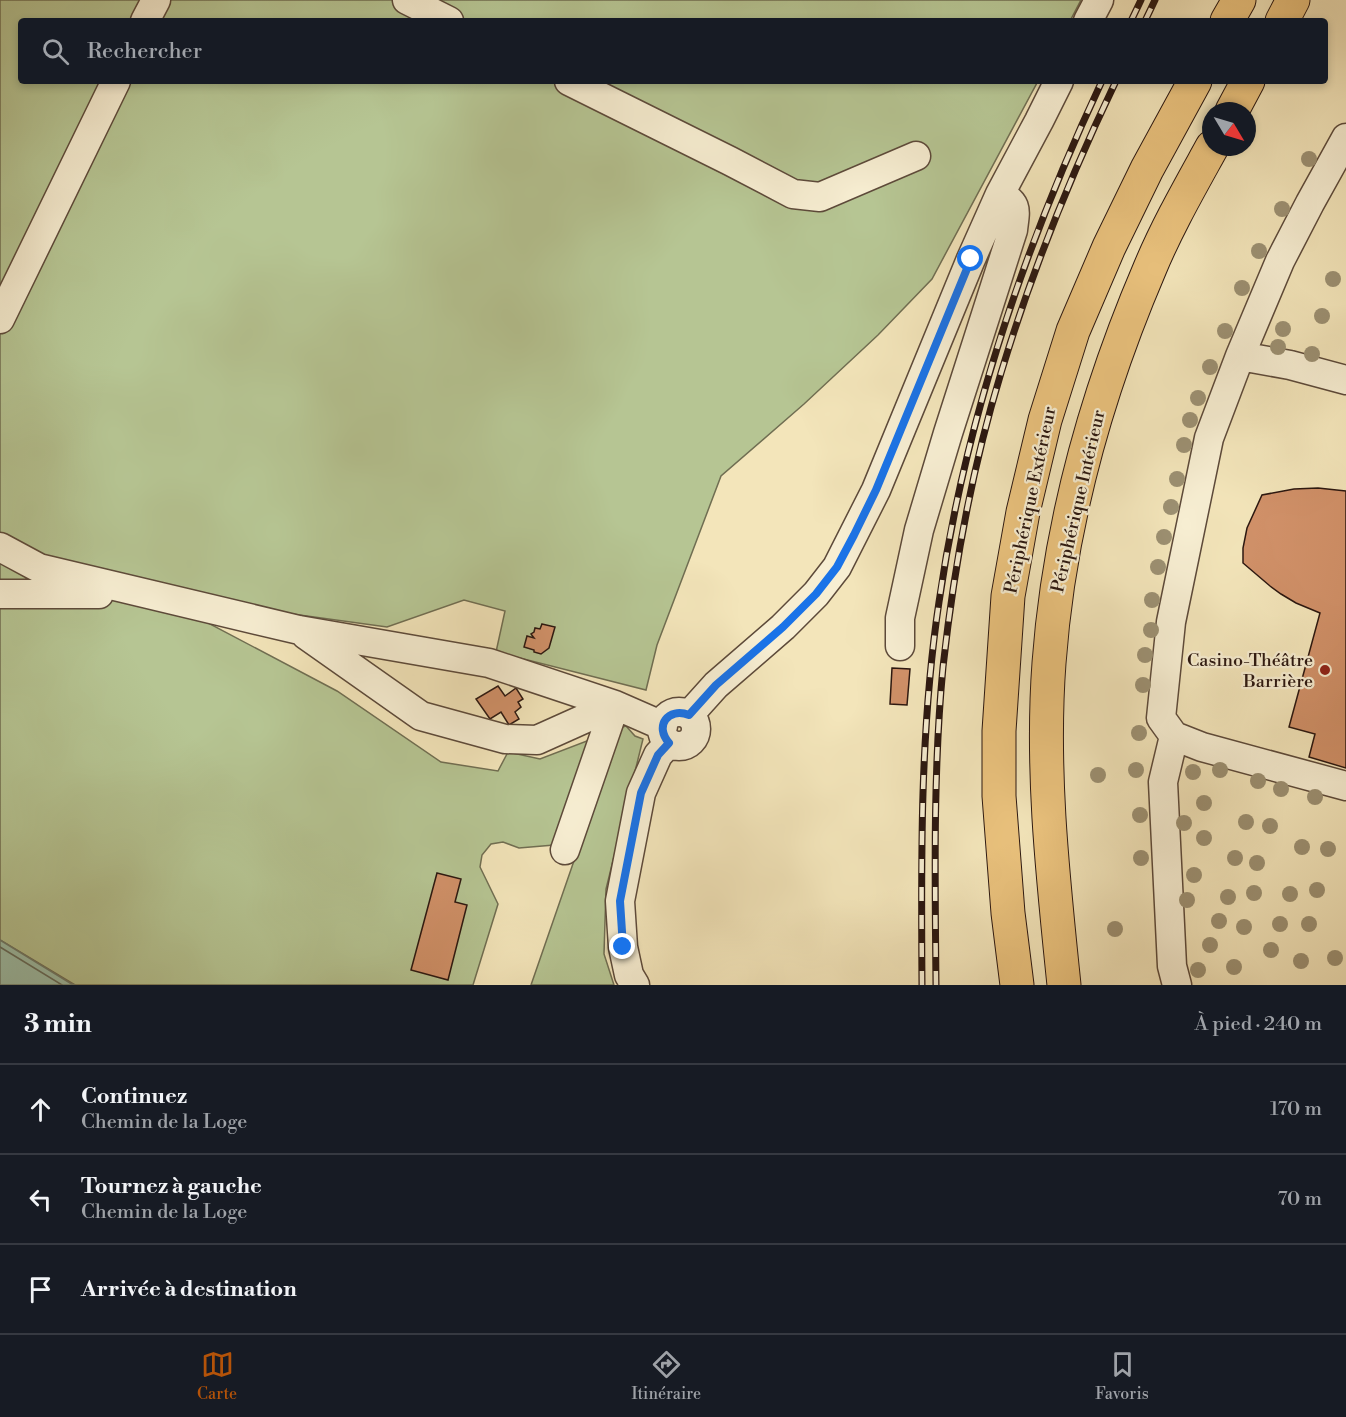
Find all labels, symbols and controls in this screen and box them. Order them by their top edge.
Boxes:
search box [18,18,1328,84]
icon: search [39,35,72,68]
text: Rechercher [87,38,202,65]
north arrow [1202,102,1256,156]
route start [957,245,983,271]
street label: Périphérique Extérieur [999,404,1062,596]
street label: Périphérique Intérieur [1046,407,1111,595]
place label: Casino-Théâtre Barrière [1187,649,1313,693]
marker: Casino-Théâtre Barrière [1318,663,1332,677]
route end [609,933,635,959]
text: 3 min [24,1008,92,1040]
text: À pied · 240 m [1195,1012,1322,1037]
text: Continuez [81,1083,187,1110]
icon: ahead [24,1093,57,1126]
text: 170 m [1270,1097,1322,1122]
text: Chemin de la Loge [81,1110,247,1135]
text: Tournez à gauche [81,1173,262,1200]
icon: left [24,1183,57,1216]
text: 70 m [1278,1187,1322,1212]
text: Chemin de la Loge [81,1200,247,1225]
icon: arrive [24,1273,57,1306]
text: Arrivée à destination [81,1276,297,1303]
tab: Carte [197,1348,237,1404]
tab: Itinéraire [631,1348,701,1404]
tab: Favoris [1095,1348,1149,1404]

